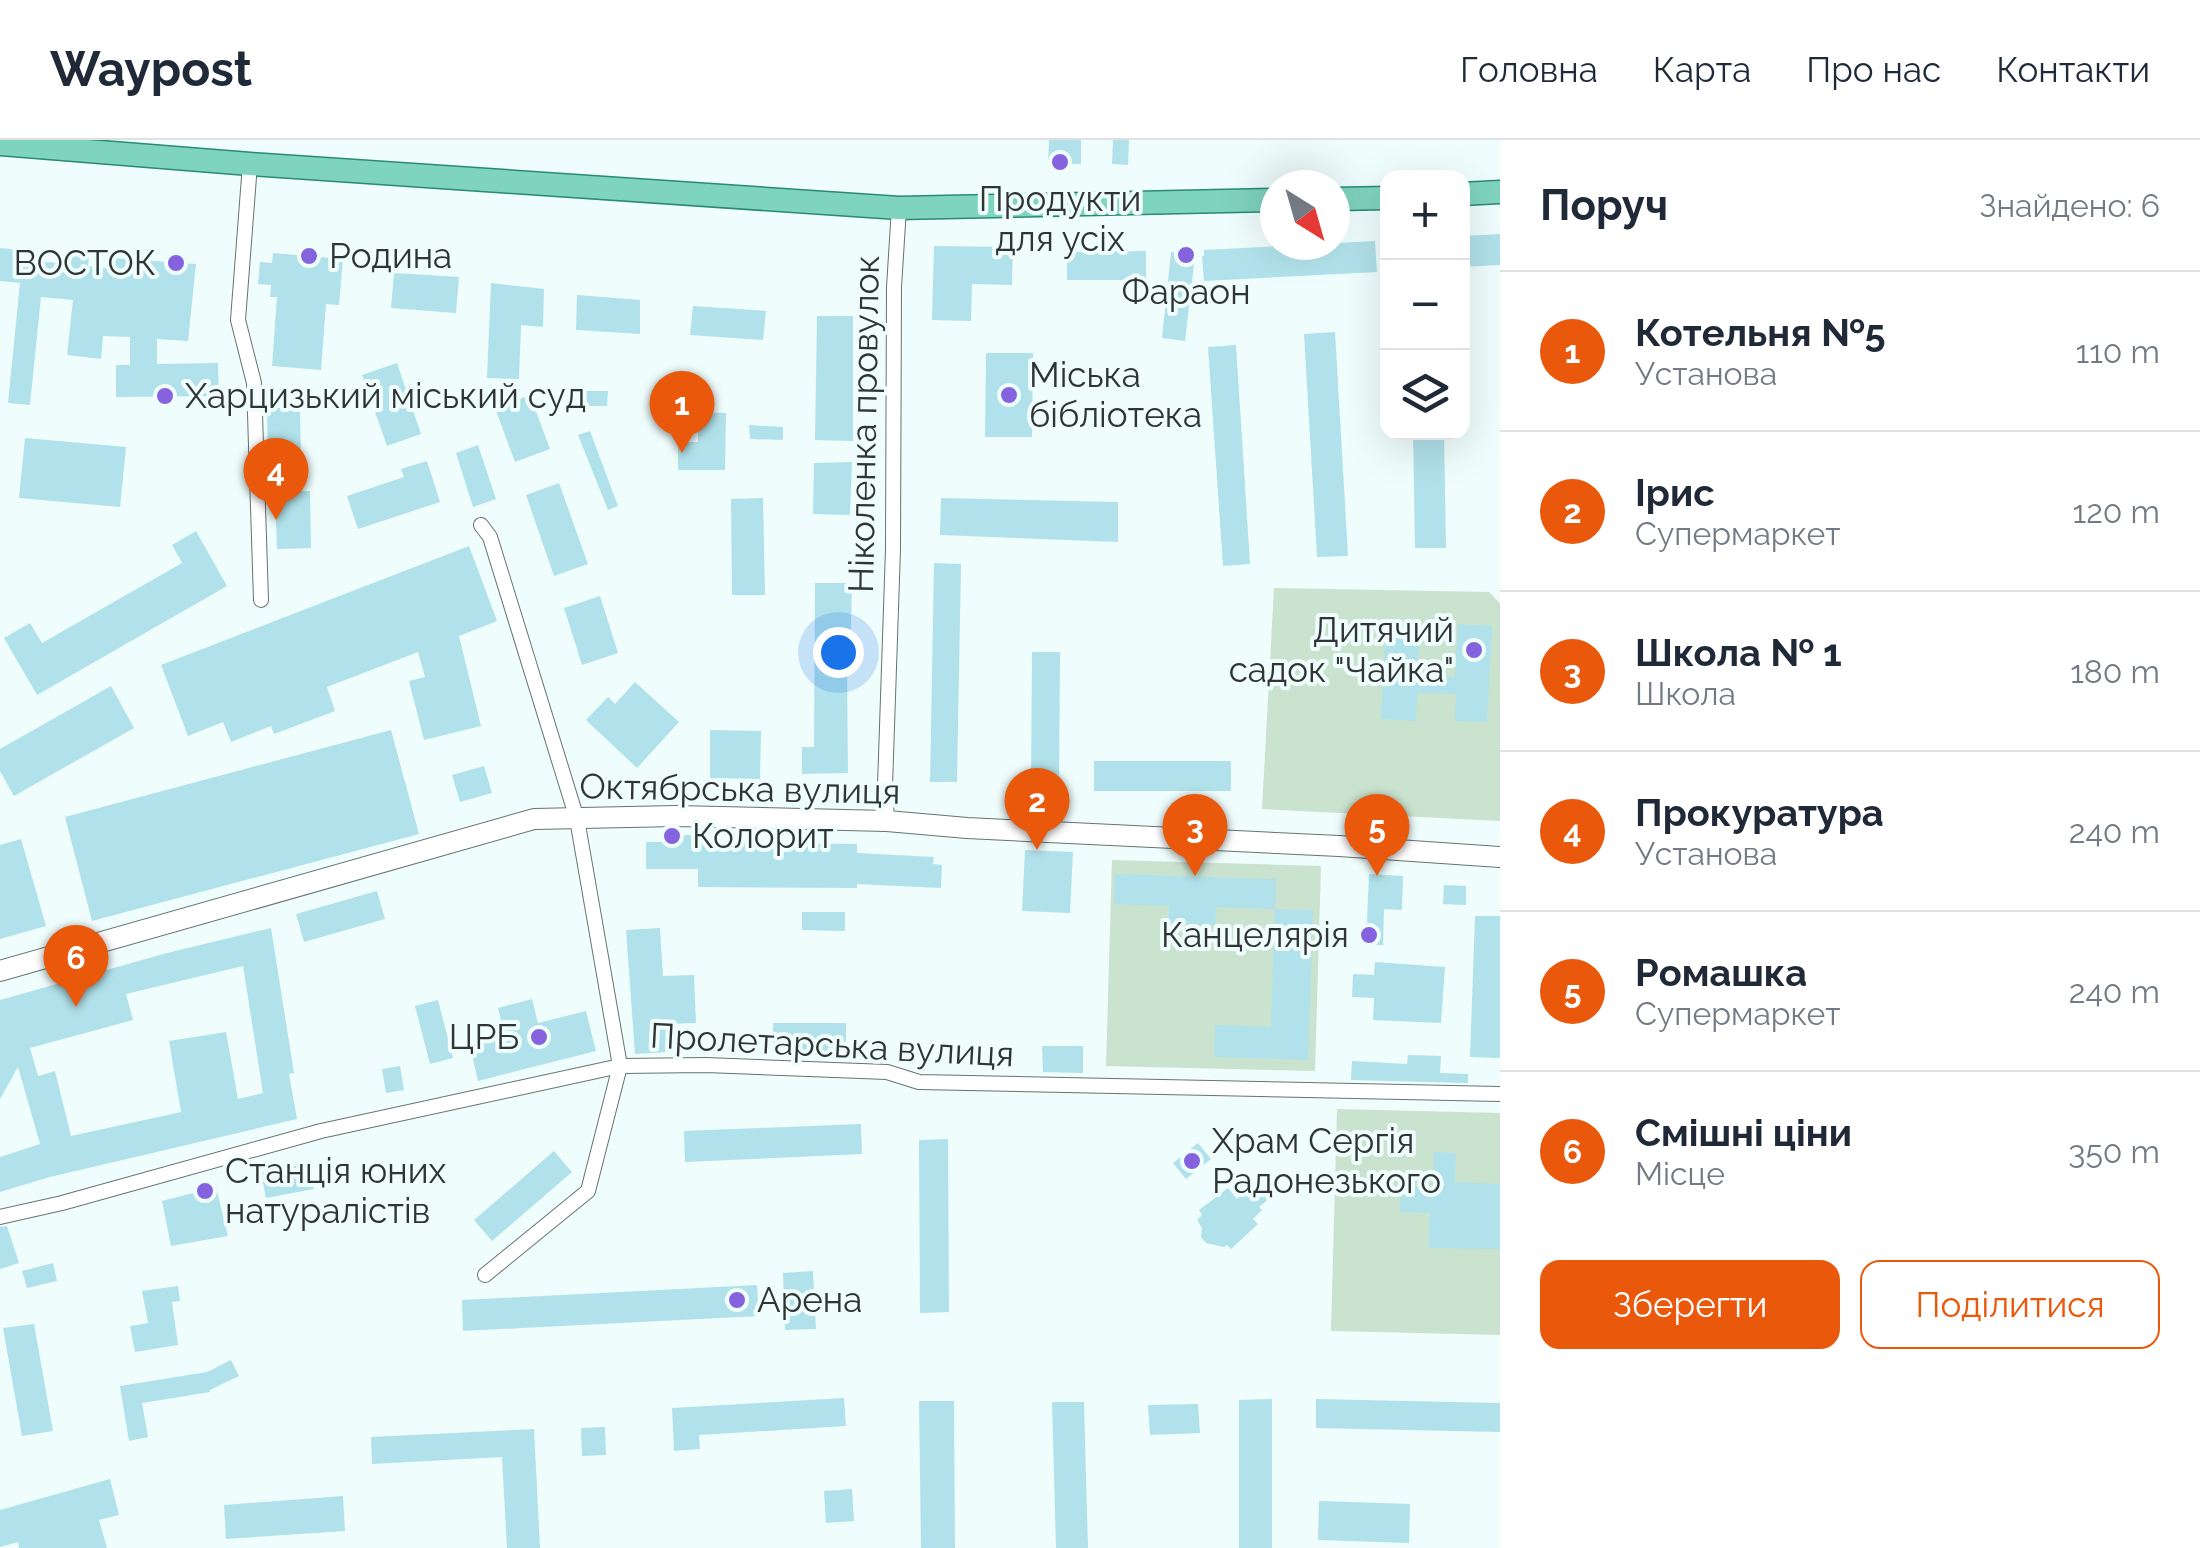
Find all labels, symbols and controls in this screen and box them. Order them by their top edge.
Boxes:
text: Waypost [50,41,252,97]
text: Головна [1460,49,1598,90]
text: Карта [1653,49,1751,90]
text: Про нас [1806,49,1941,90]
text: Контакти [1996,49,2150,90]
marker: Продукти для усіх [1049,151,1071,173]
north arrow [1260,170,1350,260]
map controls [1380,170,1470,440]
button: + [1380,170,1470,260]
place label: Продукти для усіх [979,178,1141,259]
text: Поруч [1540,181,1668,230]
text: Знайдено: 6 [1979,187,2160,224]
place label: Родина [329,235,452,276]
place label: ВОСТОК [14,242,156,283]
marker: Фараон [1175,244,1197,266]
marker: Родина [298,245,320,267]
marker: ВОСТОК [165,252,187,274]
street label: Ніколенка провулок [840,255,887,593]
button: − [1380,260,1470,350]
place label: Фараон [1121,271,1251,312]
text: Котельня №5 [1635,310,1886,355]
text: 1 [1565,333,1580,370]
text: 110 m [2075,333,2160,370]
button: layers [1380,350,1470,440]
place label: Міська бібліотека [1029,354,1202,435]
text: Установа [1635,355,1777,392]
pin: 1 [650,370,714,453]
place label: Харцизький міський суд [185,375,586,416]
marker: Міська бібліотека [998,384,1020,406]
marker: Харцизький міський суд [154,385,176,407]
pin: 4 [244,438,308,520]
text: Ірис [1635,470,1715,515]
text: 2 [1563,493,1582,530]
text: 120 m [2072,493,2160,530]
text: Супермаркет [1635,515,1840,552]
place label: Дитячий садок "Чайка" [1229,609,1454,690]
your location [813,627,864,678]
text: Школа № 1 [1635,630,1842,675]
marker: Дитячий садок "Чайка" [1463,639,1485,661]
text: 3 [1564,653,1581,690]
text: 180 m [2070,653,2160,690]
text: Школа [1635,675,1736,712]
street label: Октябрська вулиця [579,765,901,812]
pin: 2 [1004,768,1070,850]
text: Прокуратура [1635,790,1884,835]
pin: 3 [1162,794,1228,876]
pin: 5 [1344,794,1410,876]
text: 4 [1563,813,1582,850]
text: 240 m [2069,813,2160,850]
place label: Колорит [692,815,834,856]
marker: Колорит [661,825,683,847]
text: Установа [1635,835,1777,872]
place label: Канцелярія [1161,914,1349,955]
pin: 6 [44,924,108,1007]
marker: Канцелярія [1358,924,1380,946]
text: Ромашка [1635,950,1807,995]
text: 5 [1564,973,1581,1010]
text: 240 m [2069,973,2160,1010]
text: Супермаркет [1635,995,1840,1032]
street label: Пролетарська вулиця [649,1014,1015,1075]
place label: ЦРБ [449,1016,519,1057]
marker: ЦРБ [528,1026,550,1048]
text: Смішні ціни [1635,1110,1852,1155]
place label: Храм Сергія Радонезького [1212,1120,1441,1201]
text: 6 [1563,1133,1582,1170]
text: 350 m [2068,1133,2160,1170]
place label: Станція юних натуралістів [225,1150,446,1231]
marker: Храм Сергія Радонезького [1181,1150,1203,1172]
text: Місце [1635,1155,1725,1192]
marker: Станція юних натуралістів [194,1180,216,1202]
button: Зберегти [1540,1260,1840,1349]
button: Поділитися [1860,1260,2160,1349]
place label: Арена [757,1279,862,1320]
marker: Арена [726,1289,748,1311]

